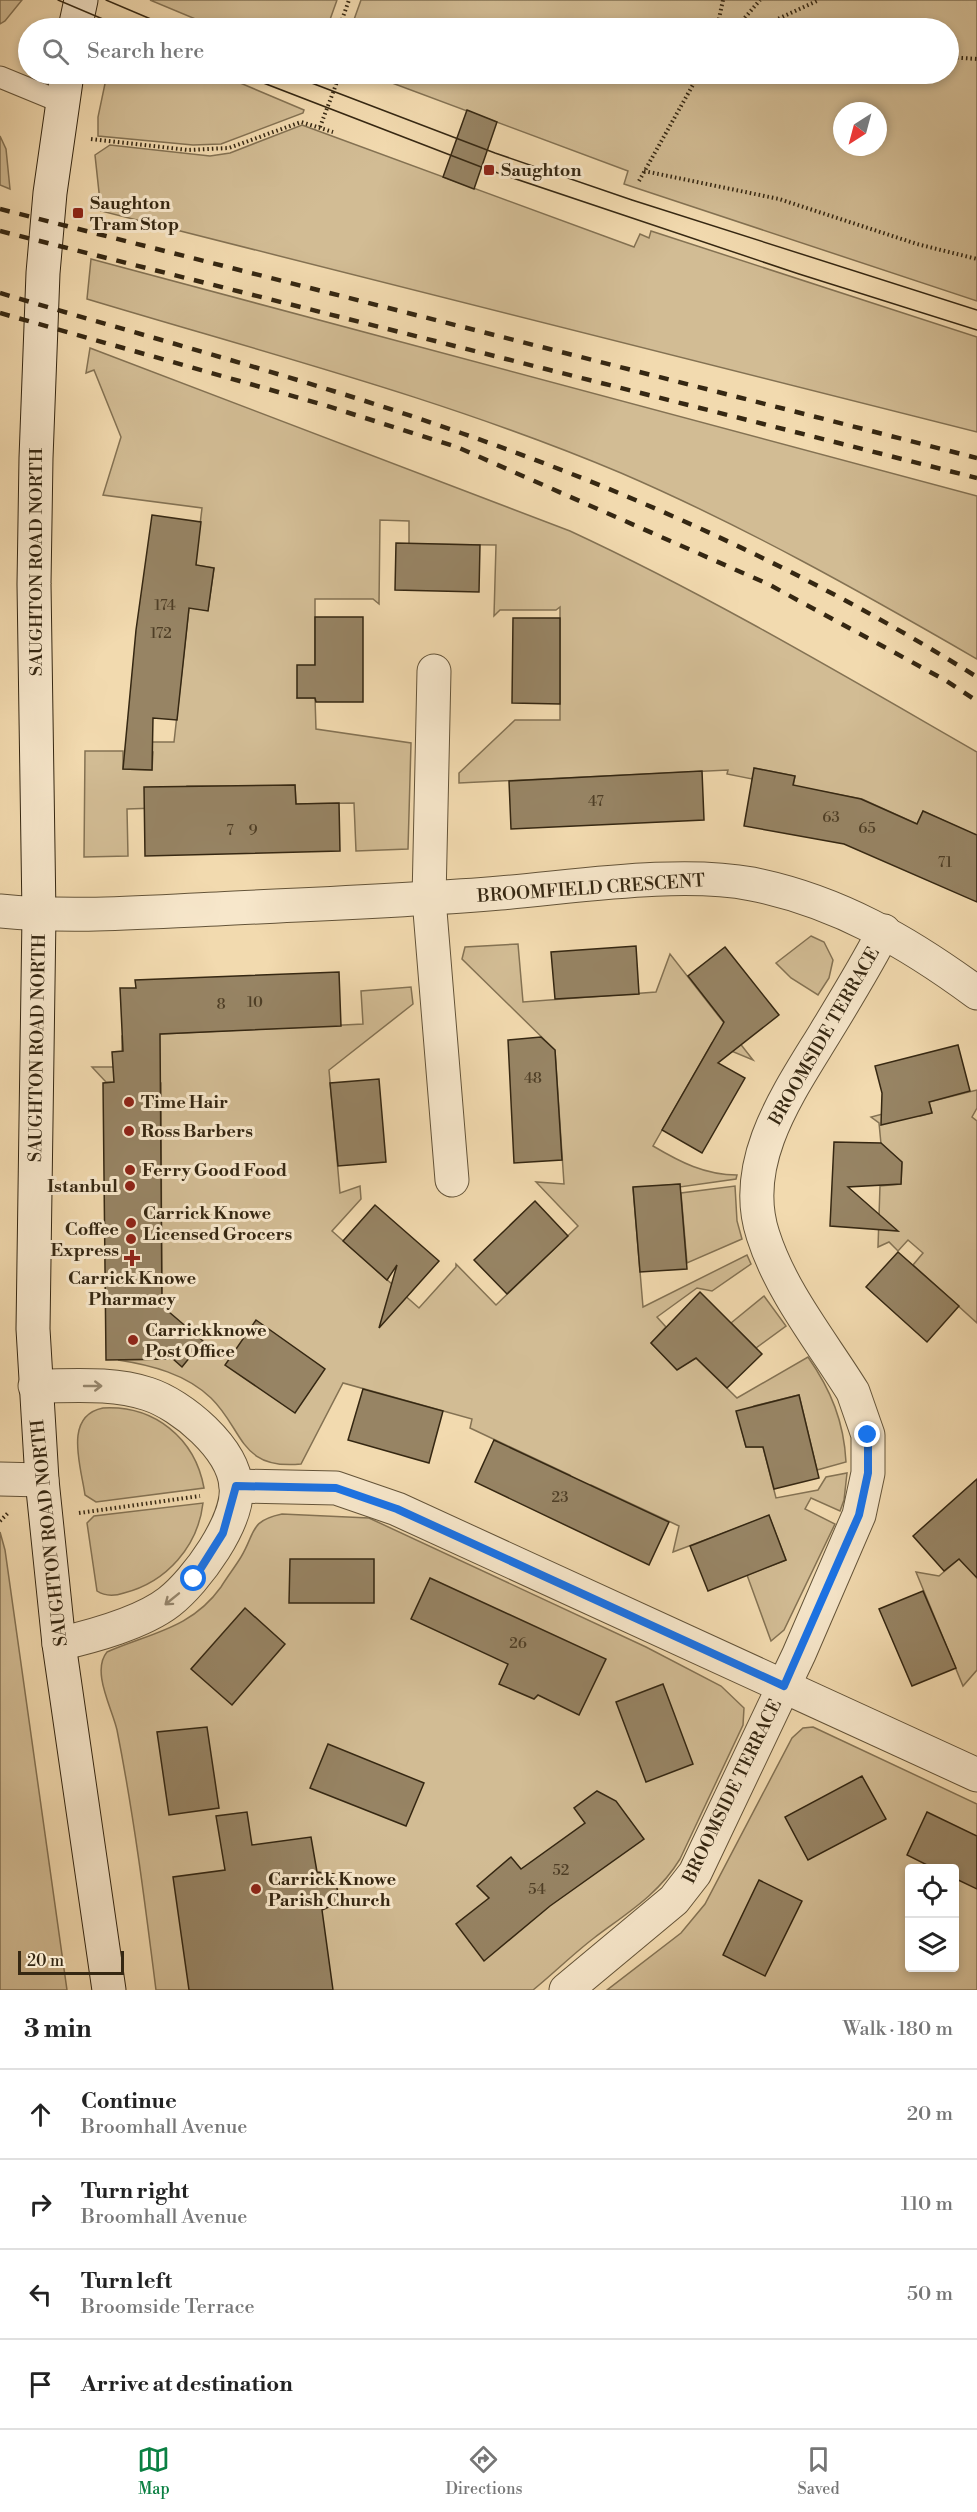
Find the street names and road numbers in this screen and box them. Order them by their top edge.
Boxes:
street label: SAUGHTON ROAD NORTH [25,447,48,676]
street label: BROOMFIELD CRESCENT [475,869,706,908]
street label: SAUGHTON ROAD NORTH [24,933,51,1162]
street label: BROOMSIDE TERRACE [763,943,885,1130]
street label: SAUGHTON ROAD NORTH [26,1418,73,1648]
street label: BROOMSIDE TERRACE [677,1695,787,1888]

